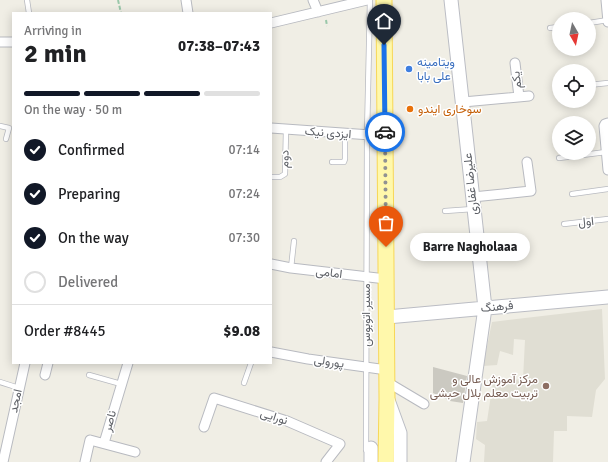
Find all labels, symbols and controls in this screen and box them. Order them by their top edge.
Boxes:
pin [367,4,401,45]
icon: home [373,10,395,32]
north arrow [552,12,596,56]
map controls [552,12,596,160]
text: Arriving in [24,23,82,39]
text: 07:38–07:43 [178,37,260,55]
text: 2 min [24,38,87,70]
place label: ویتامینه علی بابا [417,55,455,84]
marker: ویتامینه علی بابا [404,64,414,74]
button: locate [552,64,596,108]
street label: یکم [508,70,526,90]
text: On the way · 50 m [24,102,122,118]
place label: سوخاری ایندو [418,102,481,117]
marker: سوخاری ایندو [405,104,415,114]
courier [365,112,405,152]
button: layers [552,116,596,160]
icon: car [374,121,396,143]
street label: ایزدی نیک [304,124,352,142]
icon: check [24,139,46,161]
text: Confirmed [58,141,125,159]
text: 07:14 [228,142,260,158]
street label: دوم [277,149,293,168]
street label: علیرضا غفاری [460,152,482,216]
icon: check [24,183,46,205]
text: Preparing [58,185,121,203]
text: 07:24 [228,186,260,202]
pin [369,206,403,247]
icon: bag [375,212,397,234]
street label: اول [577,214,595,230]
icon: check [24,227,46,249]
text: On the way [58,229,129,247]
text: 07:30 [228,230,260,246]
callout: Barre Nagholaaa [410,233,530,261]
text: Barre Nagholaaa [423,239,517,255]
street label: امامی [315,264,343,282]
text: Delivered [58,273,118,291]
street label: مسیر اتوبوس [359,283,374,347]
street label: فرهنگ [480,298,514,316]
text: Order #8445 [24,322,106,340]
text: $9.08 [223,322,260,340]
street label: پورولی [313,352,345,372]
place label: مرکز آموزش عالی و تربیت معلم بلال حبشی [430,372,538,401]
marker: مرکز آموزش عالی و تربیت معلم بلال حبشی [541,381,551,391]
street label: امجد [6,388,26,414]
street label: نورایی [258,406,290,428]
street label: ناصر [100,409,120,434]

